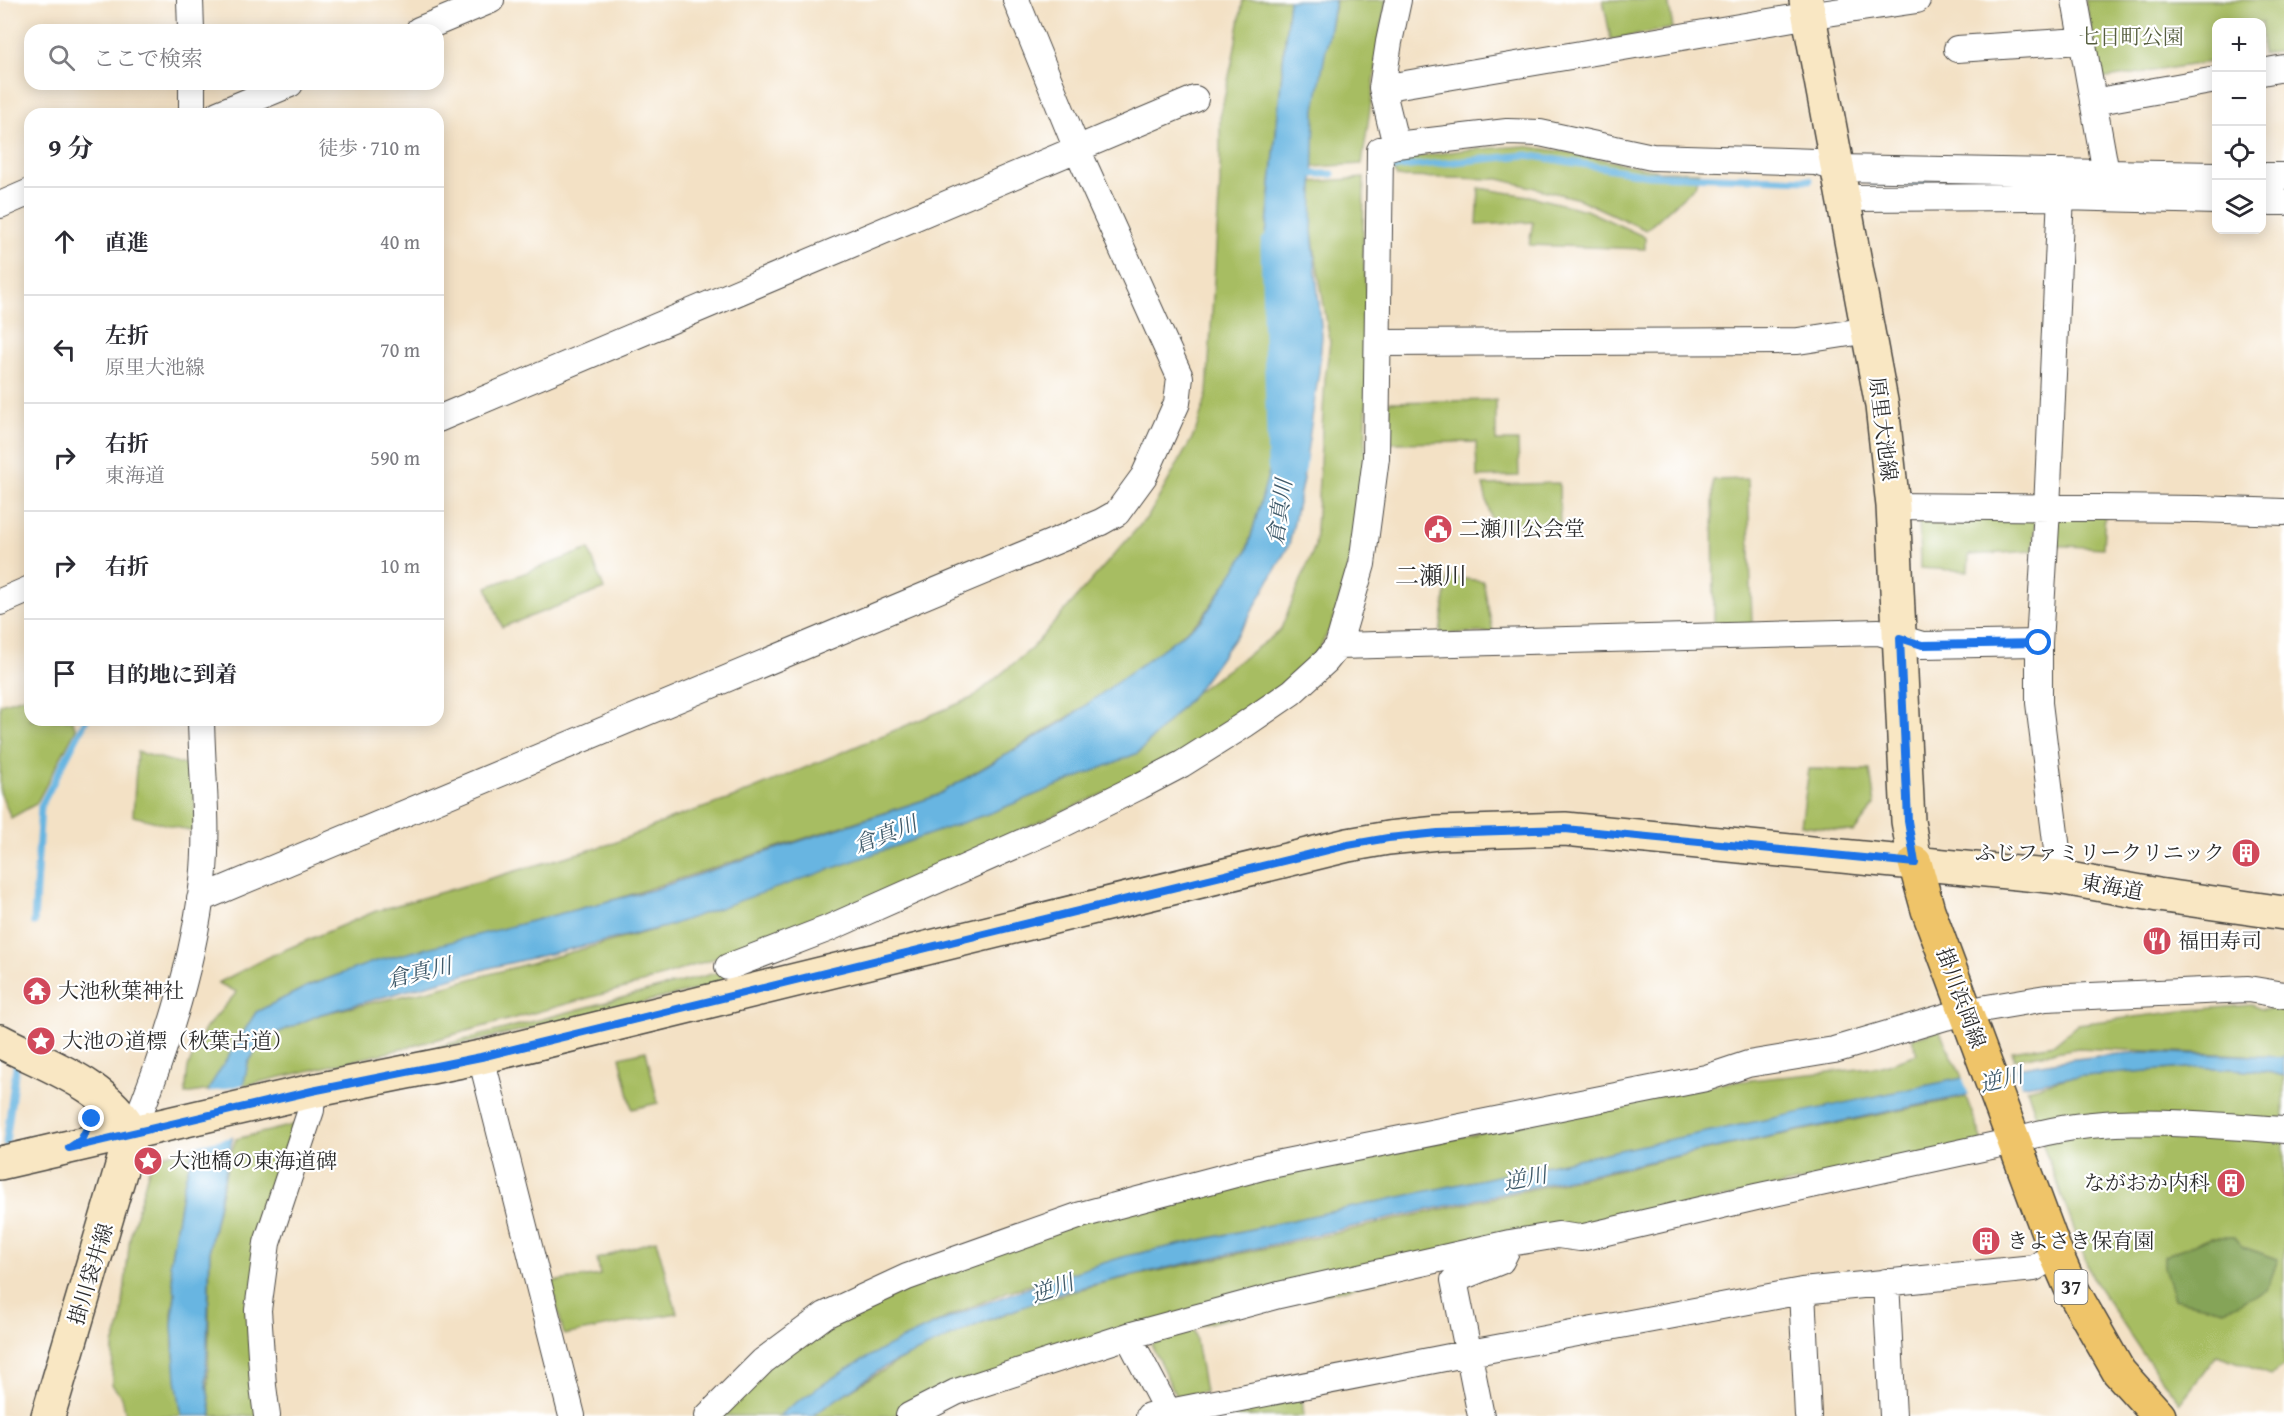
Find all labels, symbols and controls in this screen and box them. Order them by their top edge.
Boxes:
map controls [2212,18,2266,234]
button: + [2212,18,2266,72]
park label: 七日町公園 [2079,21,2184,52]
search box [24,24,444,90]
icon: search [45,41,78,74]
text: ここで検索 [93,42,203,74]
button: − [2212,72,2266,126]
button: locate [2212,126,2266,180]
text: 9 分 [48,128,93,167]
text: 徒歩 · 710 m [318,133,420,162]
button: layers [2212,180,2266,234]
icon: ahead [48,225,81,258]
text: 直進 [105,226,149,258]
text: 40 m [380,227,420,256]
text: 左折 [105,319,149,351]
icon: left [48,333,81,366]
text: 70 m [380,335,420,364]
text: 原里大池線 [105,352,205,381]
street label: 原里大池線 [1862,375,1905,483]
text: 右折 [105,427,149,459]
icon: right [48,441,81,474]
text: 590 m [370,443,420,472]
text: 東海道 [105,460,165,489]
water label: 倉真川 [1259,475,1300,547]
public building icon: 二瀬川公会堂 [1422,513,1454,545]
place label: 二瀬川公会堂 [1459,513,1585,544]
icon: right [48,549,81,582]
text: 右折 [105,550,149,582]
text: 10 m [380,551,420,580]
district label: 二瀬川 [1395,558,1467,593]
route start [2025,629,2051,655]
icon: arrive [48,657,81,690]
text: 目的地に到着 [105,658,237,690]
water label: 倉真川 [848,807,923,861]
place label: ふじファミリークリニック [1975,837,2225,868]
building icon: ふじファミリークリニック [2230,837,2262,869]
street label: 東海道 [2078,866,2146,907]
restaurant icon: 福田寿司 [2141,925,2173,957]
place label: 福田寿司 [2178,925,2262,956]
street label: 掛川浜岡線 [1929,943,1994,1052]
water label: 倉真川 [383,949,457,995]
temple icon: 大池秋葉神社 [21,975,53,1007]
place label: 大池秋葉神社 [58,975,184,1006]
place icon: 大池の道標（秋葉古道） [25,1025,57,1057]
place label: 大池の道標（秋葉古道） [62,1025,293,1056]
water label: 逆川 [1976,1058,2028,1100]
route end [78,1105,104,1131]
place icon: 大池橋の東海道碑 [132,1145,164,1177]
place label: 大池橋の東海道碑 [169,1145,337,1176]
water label: 逆川 [1500,1158,1552,1198]
place label: ながおか内科 [2084,1167,2210,1198]
building icon: ながおか内科 [2215,1167,2247,1199]
street label: 掛川袋井線 [60,1219,121,1329]
building icon: きよさき保育園 [1970,1225,2002,1257]
place label: きよさき保育園 [2007,1225,2154,1256]
water label: 逆川 [1026,1265,1080,1310]
road number: 37 [2054,1270,2088,1304]

